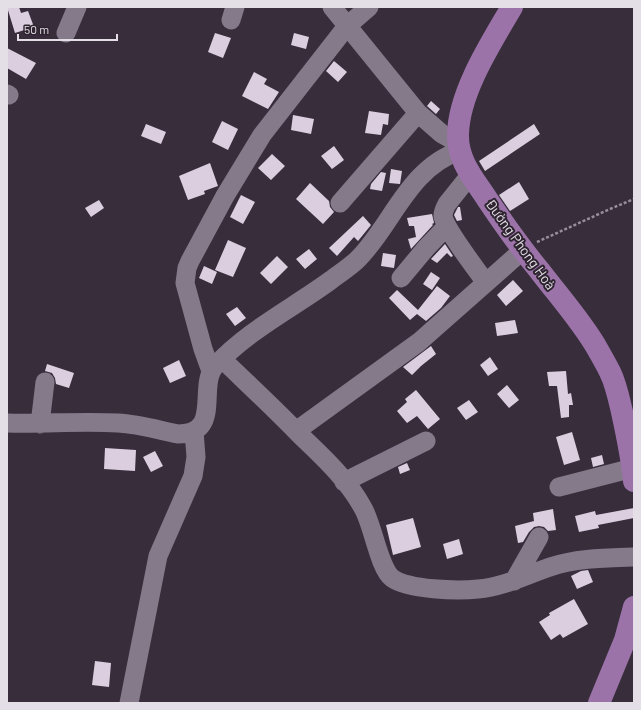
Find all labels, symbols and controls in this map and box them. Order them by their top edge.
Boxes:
scale bar [18,16,117,42]
text: 50 m [24,22,49,36]
street label: Đường Phong Hoà [483,196,559,292]

